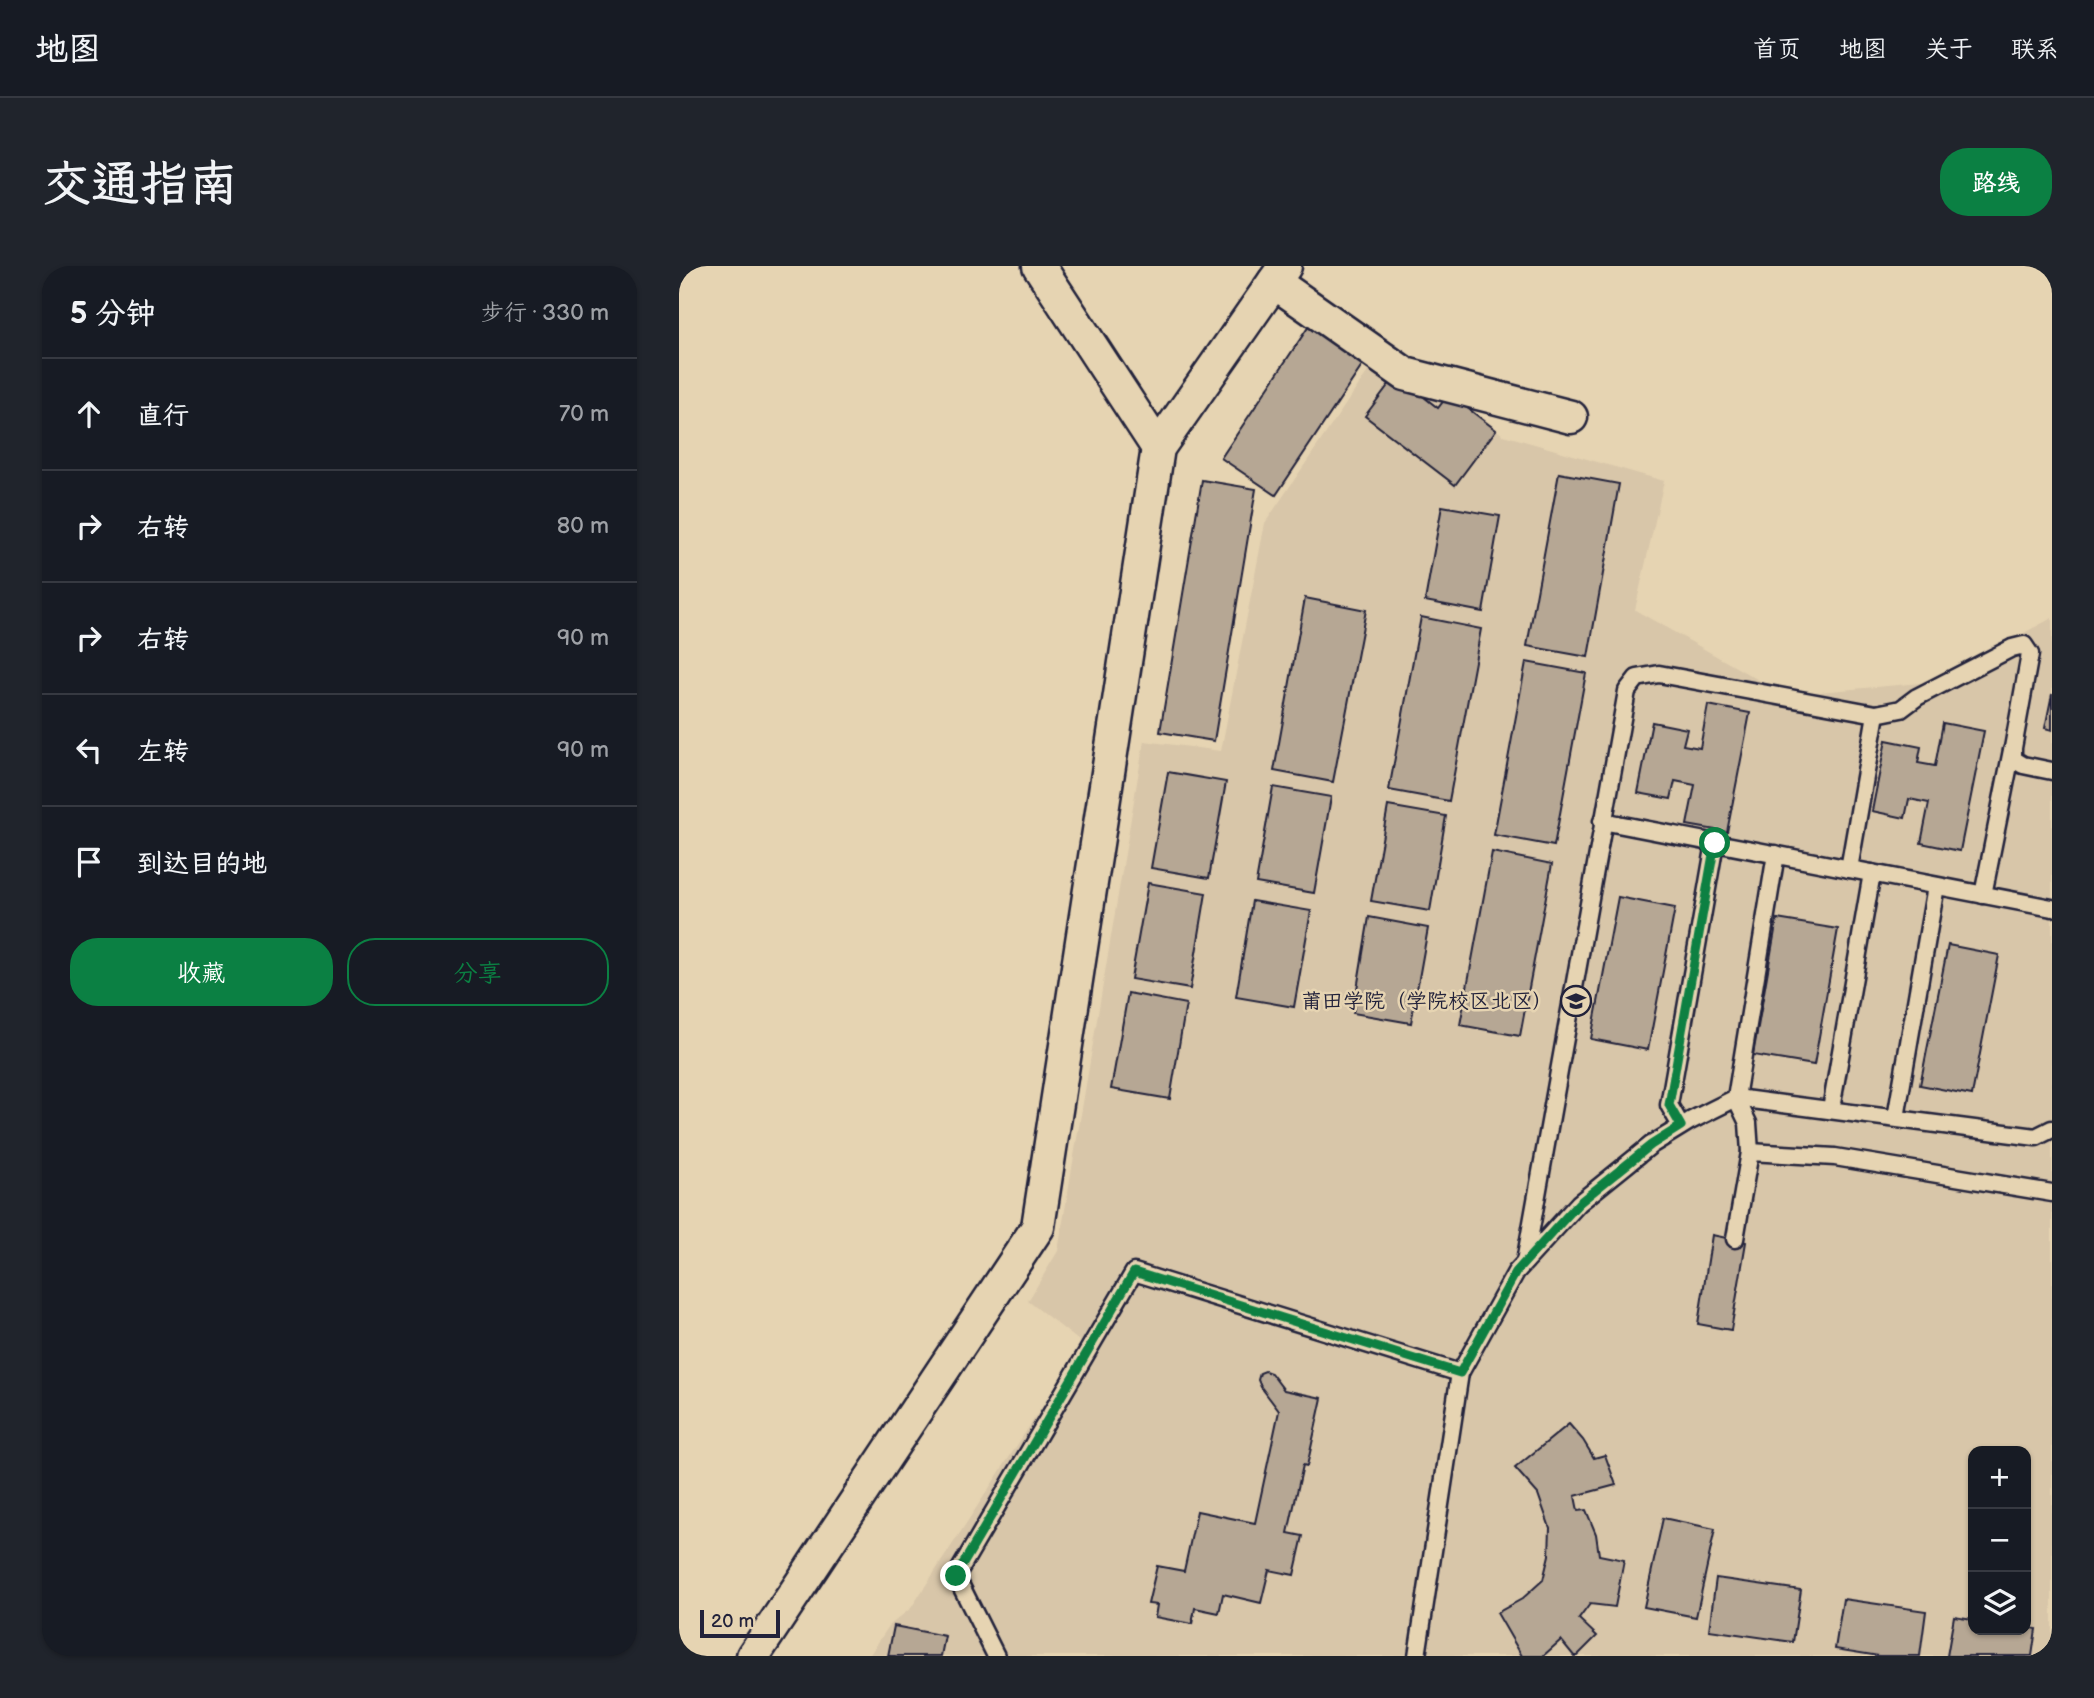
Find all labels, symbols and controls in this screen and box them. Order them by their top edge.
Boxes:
text: 地图 [35,30,101,70]
text: 首页 [1753,35,1801,64]
text: 地图 [1839,35,1887,64]
text: 关于 [1925,35,1973,64]
text: 联系 [2011,35,2059,64]
button: 路线 [1940,148,2052,216]
text: 交通指南 [42,156,238,215]
text: 5 分钟 [70,296,155,332]
text: 步行 · 330 m [481,299,609,327]
icon: ahead [70,395,108,433]
text: 70 m [559,400,609,428]
text: 直行 [137,401,189,432]
icon: right [70,507,108,545]
text: 80 m [557,512,609,540]
text: 右转 [137,513,189,544]
icon: right [70,619,108,657]
text: 90 m [557,624,609,652]
text: 右转 [137,625,189,656]
icon: left [70,731,108,769]
text: 90 m [557,736,609,764]
text: 左转 [137,737,189,768]
route start [1699,827,1730,858]
icon: arrive [70,843,108,881]
text: 到达目的地 [137,849,267,880]
button: 收藏 [70,938,333,1006]
button: 分享 [347,938,609,1006]
school or university icon: 莆田学院（学院校区北区） [1559,984,1593,1018]
place label: 莆田学院（学院校区北区） [1301,989,1553,1014]
map controls [1968,1446,2031,1635]
button: + [1968,1446,2031,1509]
button: − [1968,1509,2031,1572]
route end [940,1560,971,1591]
button: layers [1968,1572,2031,1635]
scale bar [700,1607,781,1639]
text: 20 m [711,1610,754,1633]

